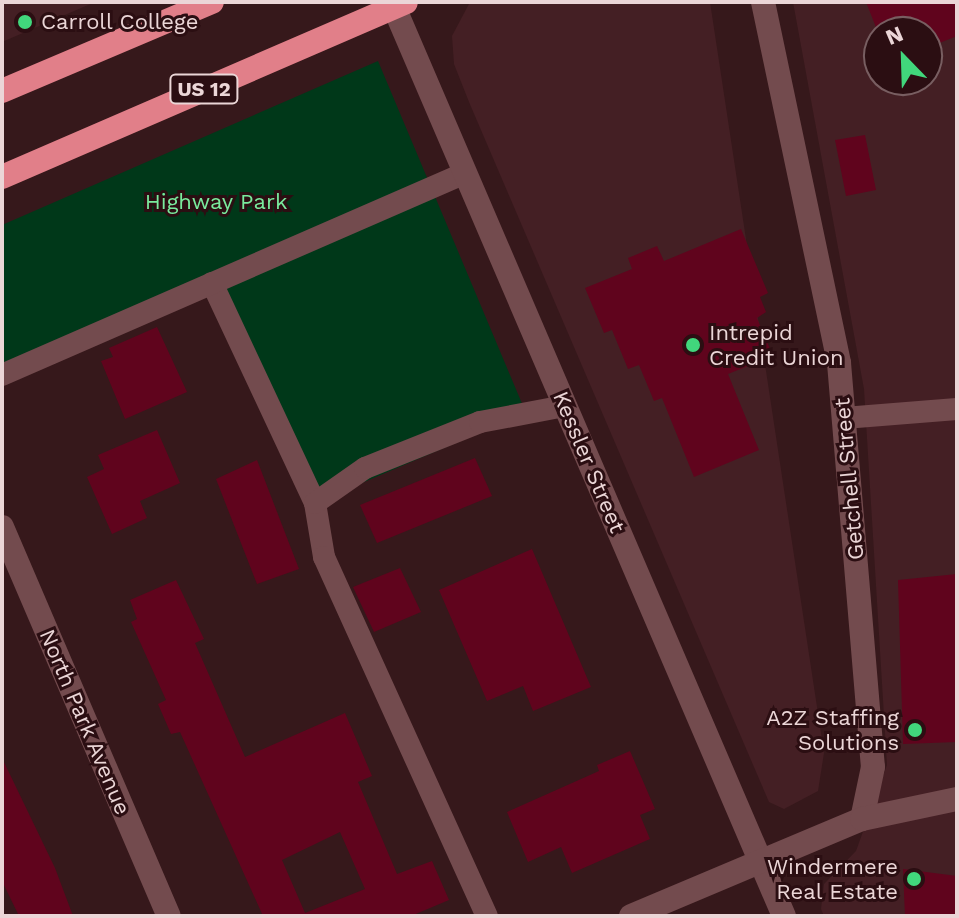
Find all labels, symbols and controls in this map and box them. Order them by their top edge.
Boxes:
place label: Carroll College [41,9,199,35]
marker: Carroll College [16,13,34,31]
north arrow [863,16,943,96]
text: N [882,21,907,50]
road number: US 12 [168,73,240,105]
park label: Highway Park [144,189,288,215]
place label: Intrepid Credit Union [709,319,844,370]
marker: Intrepid Credit Union [684,336,702,354]
street label: Kessler Street [547,387,631,537]
street label: Getchell Street [829,396,869,562]
street label: North Park Avenue [34,625,136,819]
place label: A2Z Staffing Solutions [766,704,899,756]
marker: A2Z Staffing Solutions [906,721,924,739]
place label: Windermere Real Estate [767,853,898,904]
marker: Windermere Real Estate [905,870,923,888]

